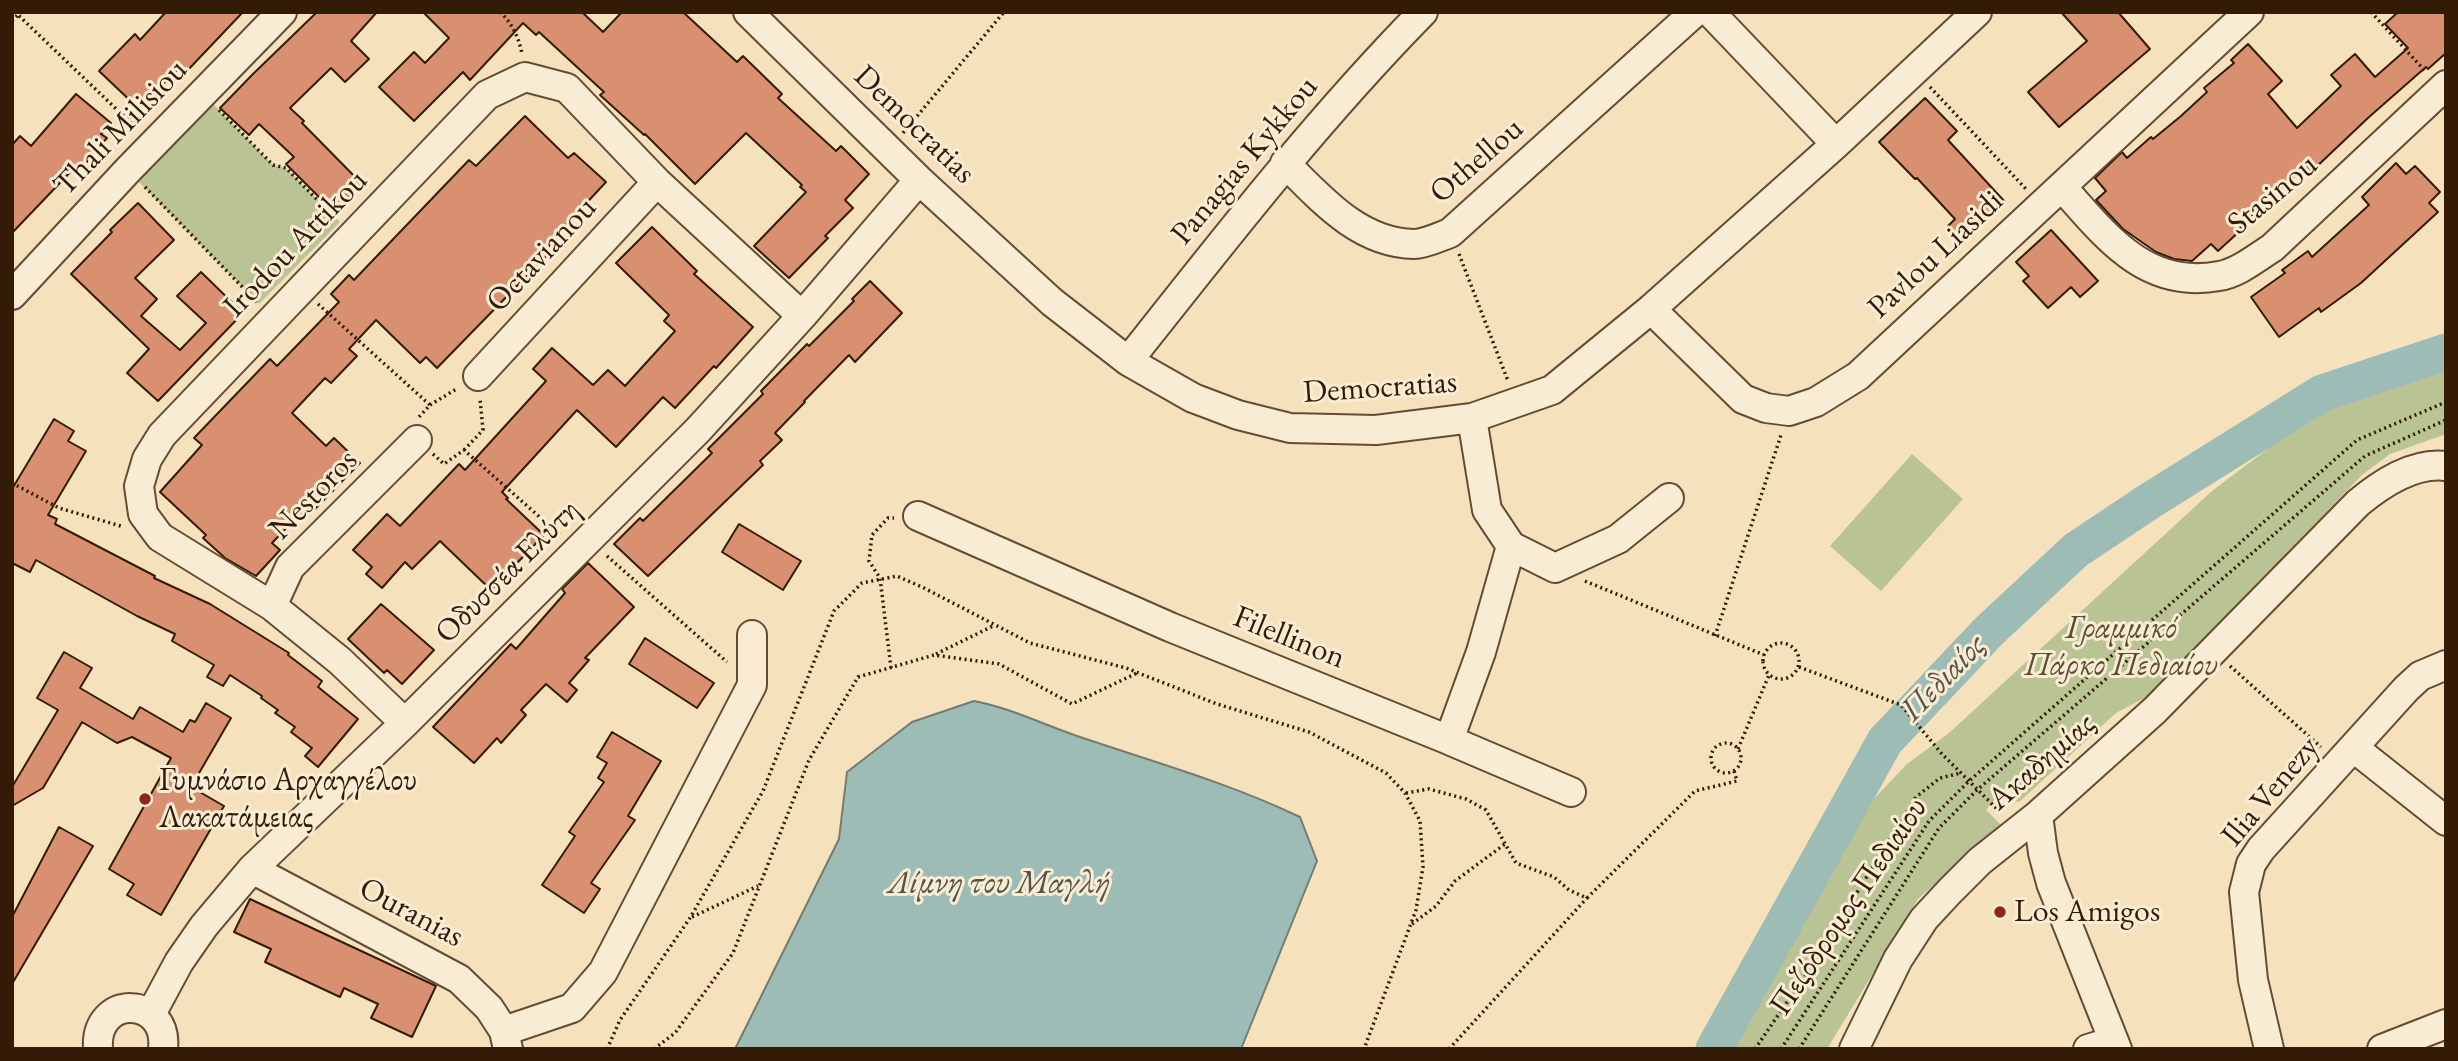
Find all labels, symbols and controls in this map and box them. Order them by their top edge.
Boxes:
street label: Thali Milisiou [46,51,196,205]
street label: Democratias [845,58,983,192]
street label: Panagias Kykkou [1163,69,1327,253]
street label: Othellou [1422,110,1532,212]
street label: Stasinou [2220,146,2326,244]
street label: Irodou Attikou [216,162,376,326]
street label: Pavlou Liasidi [1861,183,2011,327]
street label: Octavianou [479,189,605,321]
street label: Democratias [1302,363,1458,413]
street label: Nestoros [262,442,366,548]
street label: Οδυσσέα Ελύτη [428,492,588,652]
street label: Filellinon [1227,598,1351,678]
park label: Γραμμικό Πάρκο Πεδιαίου [2025,610,2217,685]
water label: Πεδιαίος [1893,626,1995,730]
street label: Ακαδημίας [1980,705,2104,819]
street label: Ilia Venezy [2214,729,2328,855]
place label: Γυμνάσιο Αρχαγγέλου Λακατάμειας [159,762,417,837]
marker: Γυμνάσιο Αρχαγγέλου Λακατάμειας [137,791,153,807]
street label: Πεζόδρομος Πεδιαίου [1762,791,1936,1023]
water label: Λίμνη του Μαγλή [888,864,1110,904]
street label: Ouranias [352,870,470,956]
place label: Los Amigos [2014,893,2160,931]
marker: Los Amigos [1992,904,2008,920]

